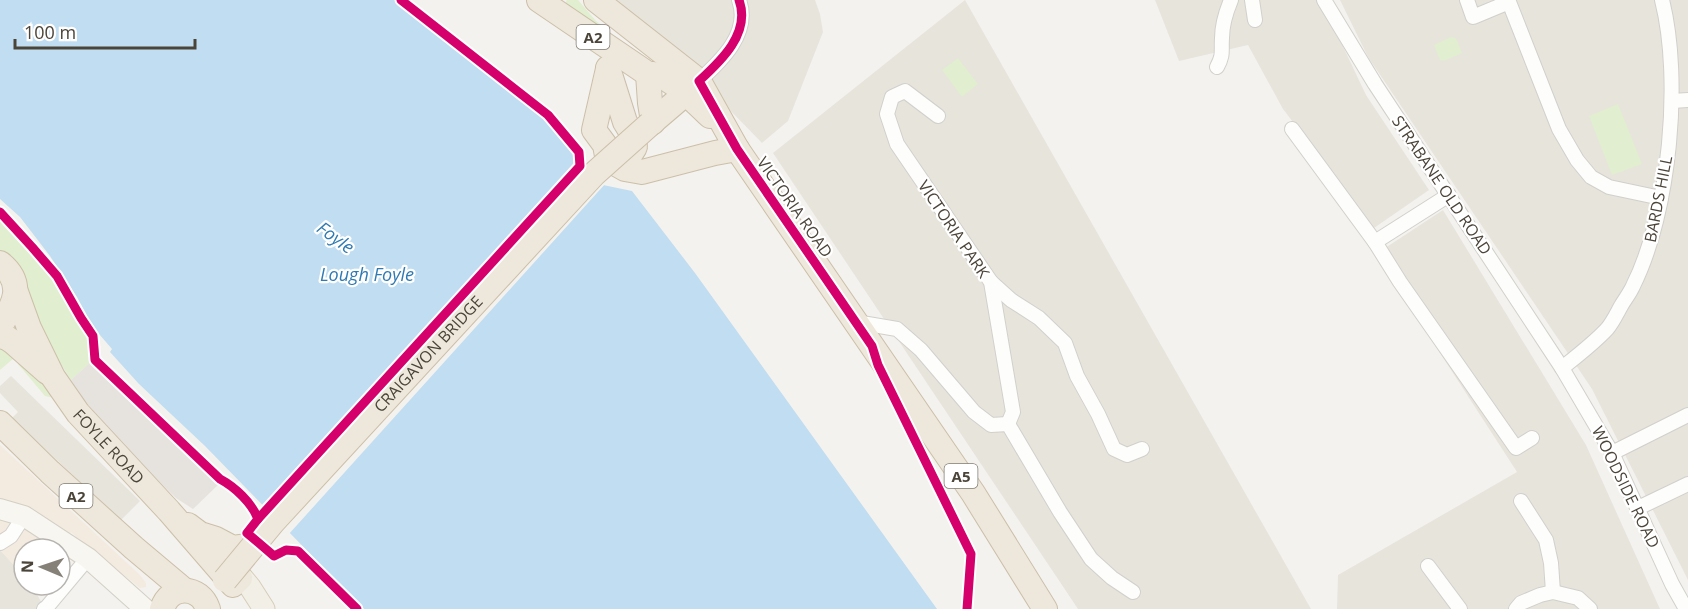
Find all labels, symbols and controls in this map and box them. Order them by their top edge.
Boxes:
scale bar [15,12,195,50]
text: 100 m [24,20,76,44]
road number: A2 [576,25,610,49]
street label: STRABANE OLD ROAD [1387,111,1497,259]
street label: VICTORIA ROAD [752,152,838,262]
street label: BARDS HILL [1639,154,1677,244]
street label: VICTORIA PARK [913,176,995,282]
water label: Foyle [313,215,359,259]
water label: Lough Foyle [320,262,414,286]
street label: CRAIGAVON BRIDGE [369,291,487,417]
street label: FOYLE ROAD [68,404,149,489]
street label: WOODSIDE ROAD [1587,422,1665,552]
road number: A5 [944,464,978,488]
road number: A2 [60,484,92,508]
north arrow [12,537,72,597]
text: N [16,560,38,573]

